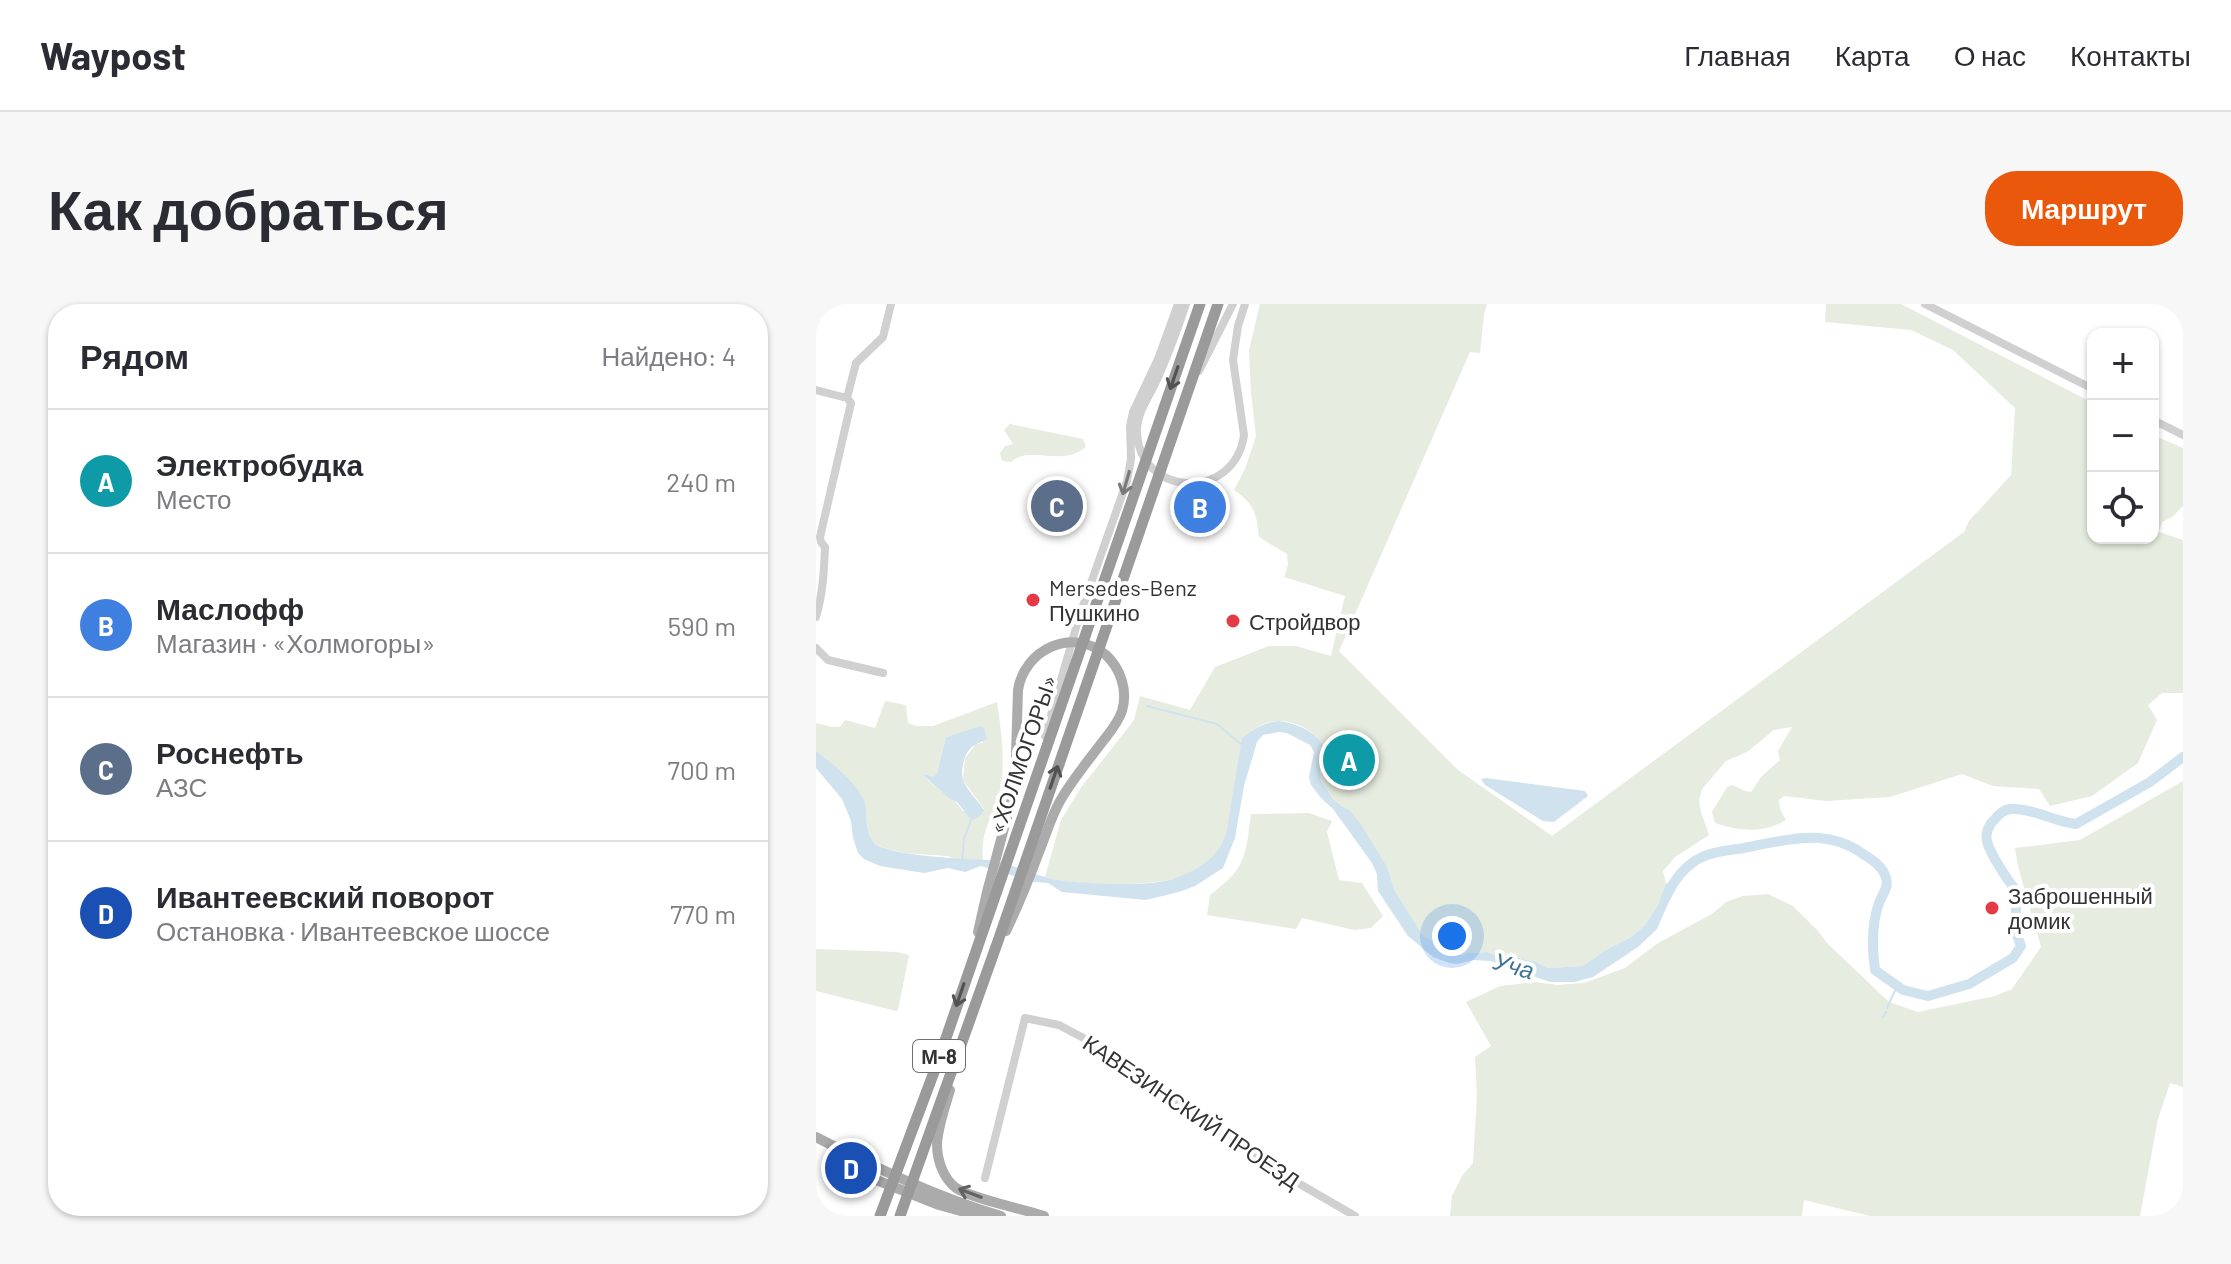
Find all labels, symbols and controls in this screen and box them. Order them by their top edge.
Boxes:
text: Waypost [40,32,186,78]
text: Главная [1684,38,1791,72]
text: Карта [1835,38,1910,72]
text: О нас [1954,38,2026,72]
text: Контакты [2070,38,2191,72]
button: Маршрут [1985,171,2183,246]
text: Как добраться [48,174,449,241]
map controls [2087,328,2159,544]
button: + [2087,328,2159,400]
text: Рядом [80,335,189,376]
text: Найдено: 4 [601,340,736,371]
one-way arrow [1166,365,1181,390]
button: − [2087,400,2159,472]
text: Электробудка [156,446,363,482]
text: A [97,466,115,497]
text: 240 m [666,466,736,497]
one-way arrow [1117,470,1132,496]
button: locate [2087,472,2159,544]
pin: C [1031,476,1083,536]
pin: B [1174,477,1226,537]
text: Место [156,483,232,514]
place label: Mersedes-Benz Пушкино [1049,574,1197,626]
text: Маслофф [156,590,304,626]
marker: Mersedes-Benz Пушкино [1024,591,1042,609]
place label: Стройдвор [1249,608,1360,635]
text: B [98,610,114,641]
text: 590 m [668,610,736,641]
marker: Стройдвор [1224,612,1242,630]
text: Магазин · «Холмогоры» [156,627,435,658]
street label: «ХОЛМОГОРЫ» [983,671,1061,837]
pin: A [1323,730,1375,790]
text: Роснефть [156,734,304,770]
text: C [98,754,114,785]
text: 700 m [668,754,736,785]
one-way arrow [1047,765,1062,790]
text: АЗС [156,771,207,802]
text: Ивантеевский поворот [156,878,494,914]
place label: Заброшенный домик [2008,882,2153,934]
text: D [98,898,114,929]
text: 770 m [670,898,736,929]
marker: Заброшенный домик [1983,899,2001,917]
text: Остановка · Ивантеевское шоссе [156,915,550,946]
your location [1432,916,1472,956]
water label: Уча [1489,945,1538,985]
one-way arrow [951,983,966,1008]
street label: КАВЕЗИНСКИЙ ПРОЕЗД [1078,1029,1305,1194]
road number: М-8 [913,1040,965,1072]
pin: D [825,1138,877,1198]
one-way arrow [958,1185,983,1199]

